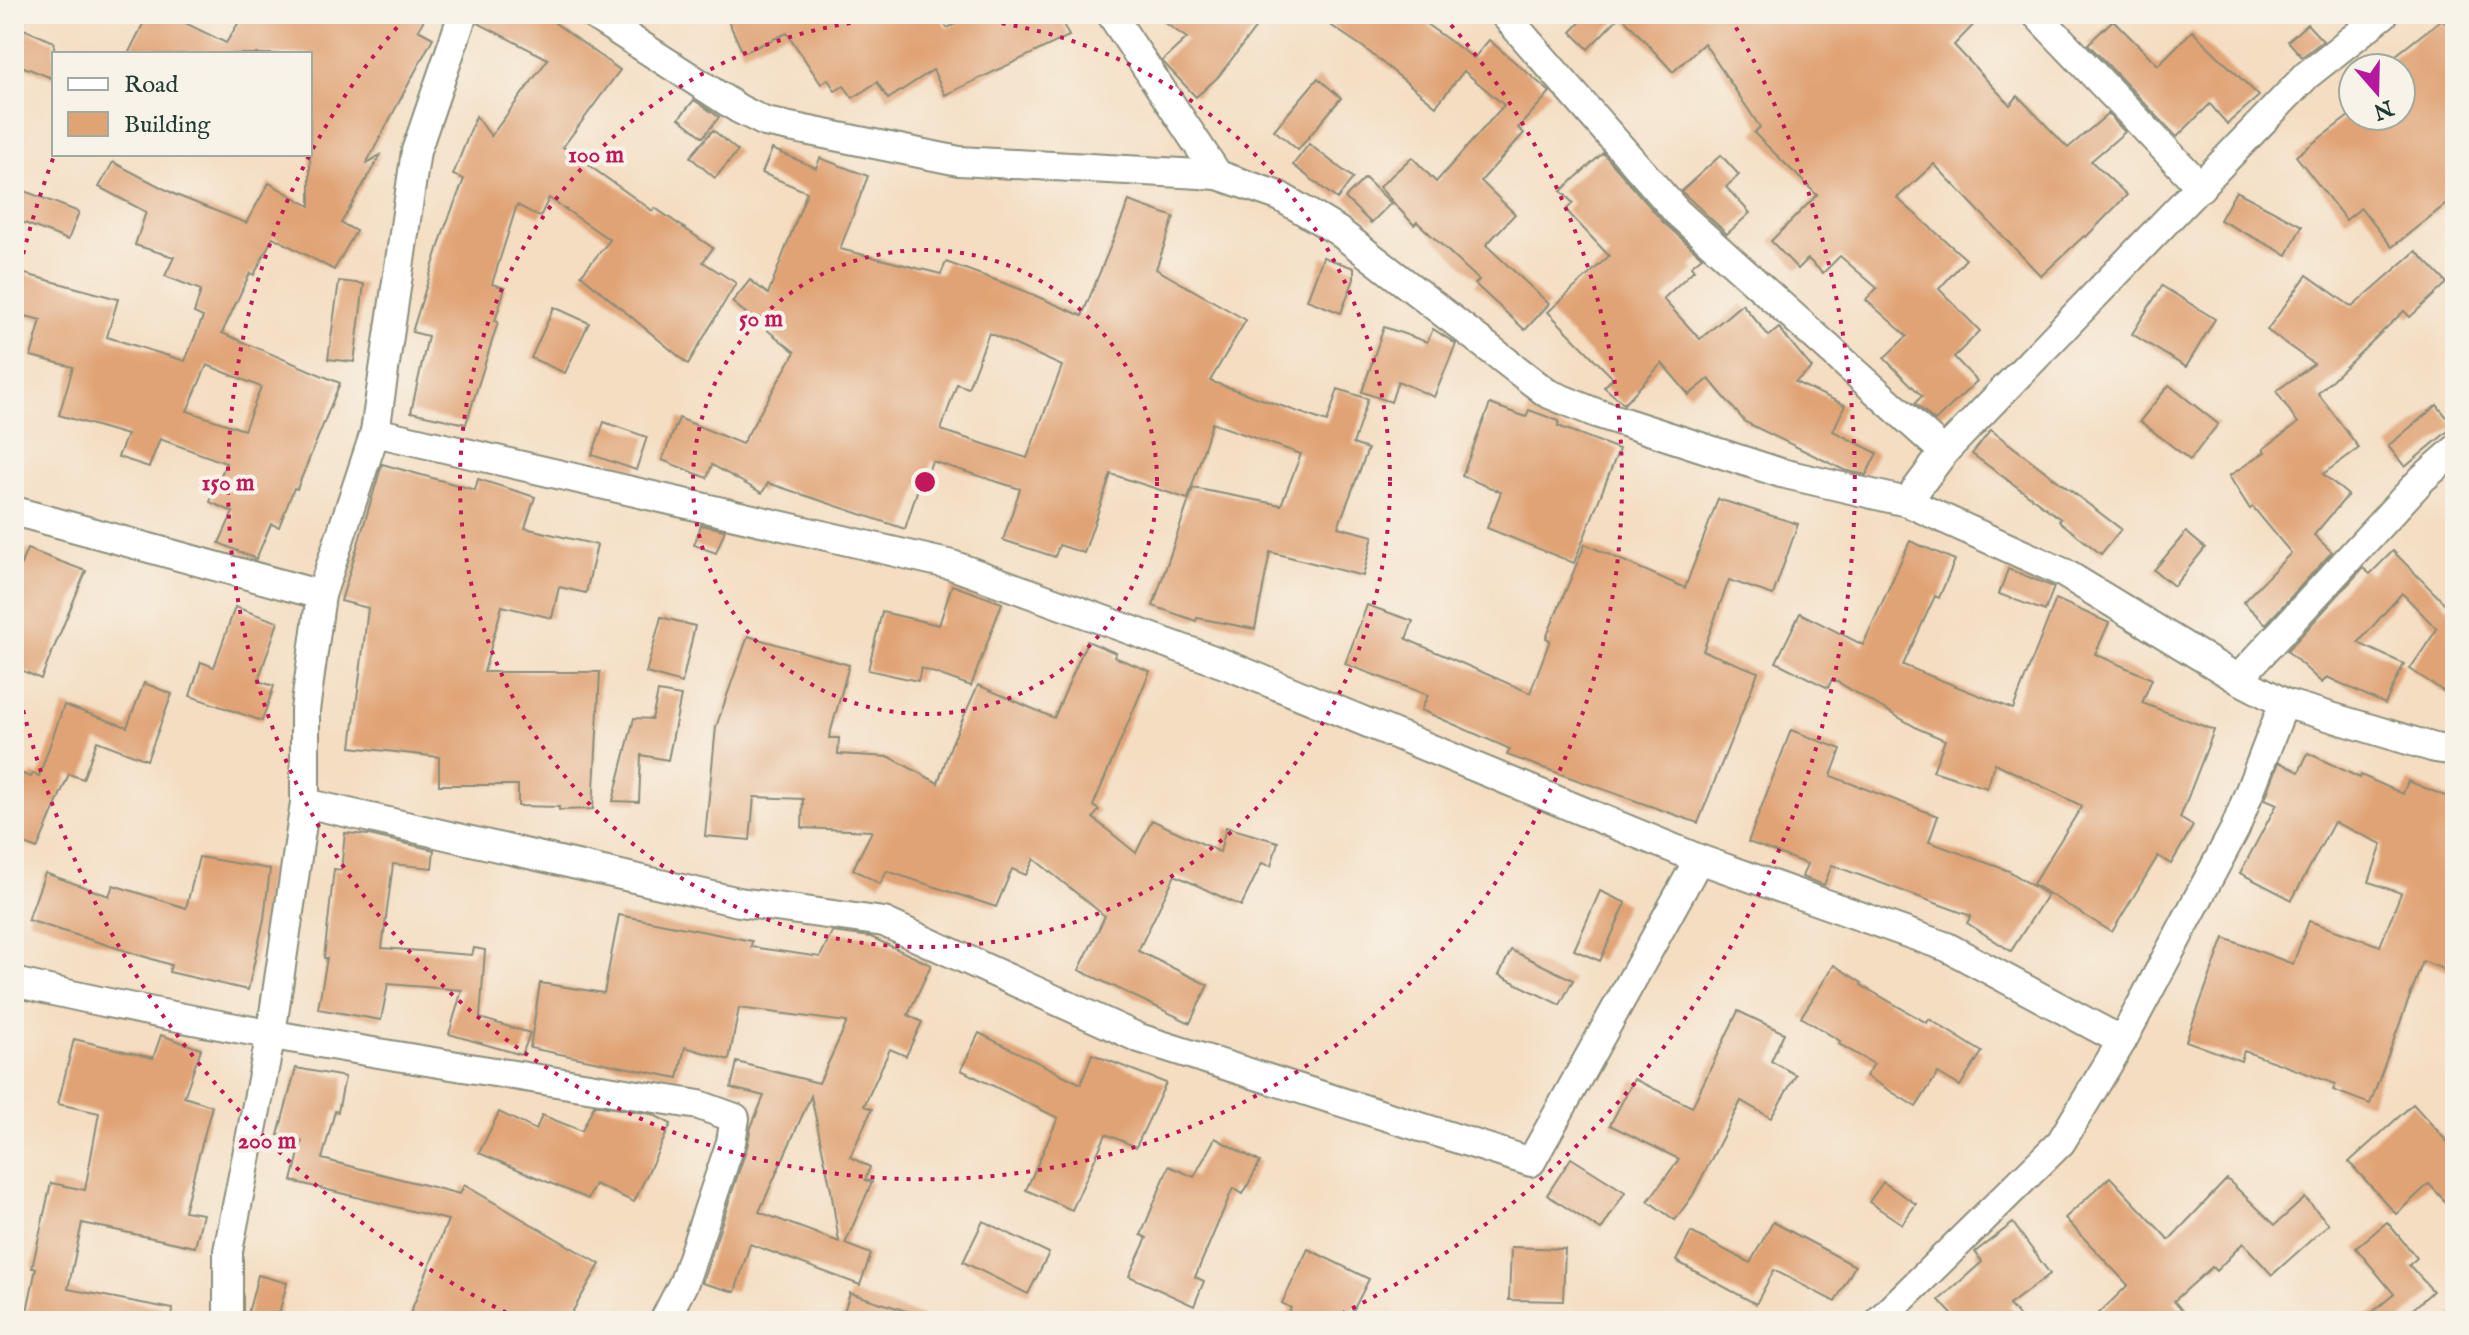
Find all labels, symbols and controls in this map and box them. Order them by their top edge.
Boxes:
legend [52,52,312,156]
north arrow [2337,52,2417,132]
text: Road [124,70,178,101]
text: N [2369,92,2398,125]
text: Building [124,110,211,141]
text: 100 m [568,140,625,171]
text: 50 m [739,304,784,335]
text: 150 m [201,468,255,499]
centre of rings [911,468,939,496]
text: 200 m [238,1126,297,1157]

